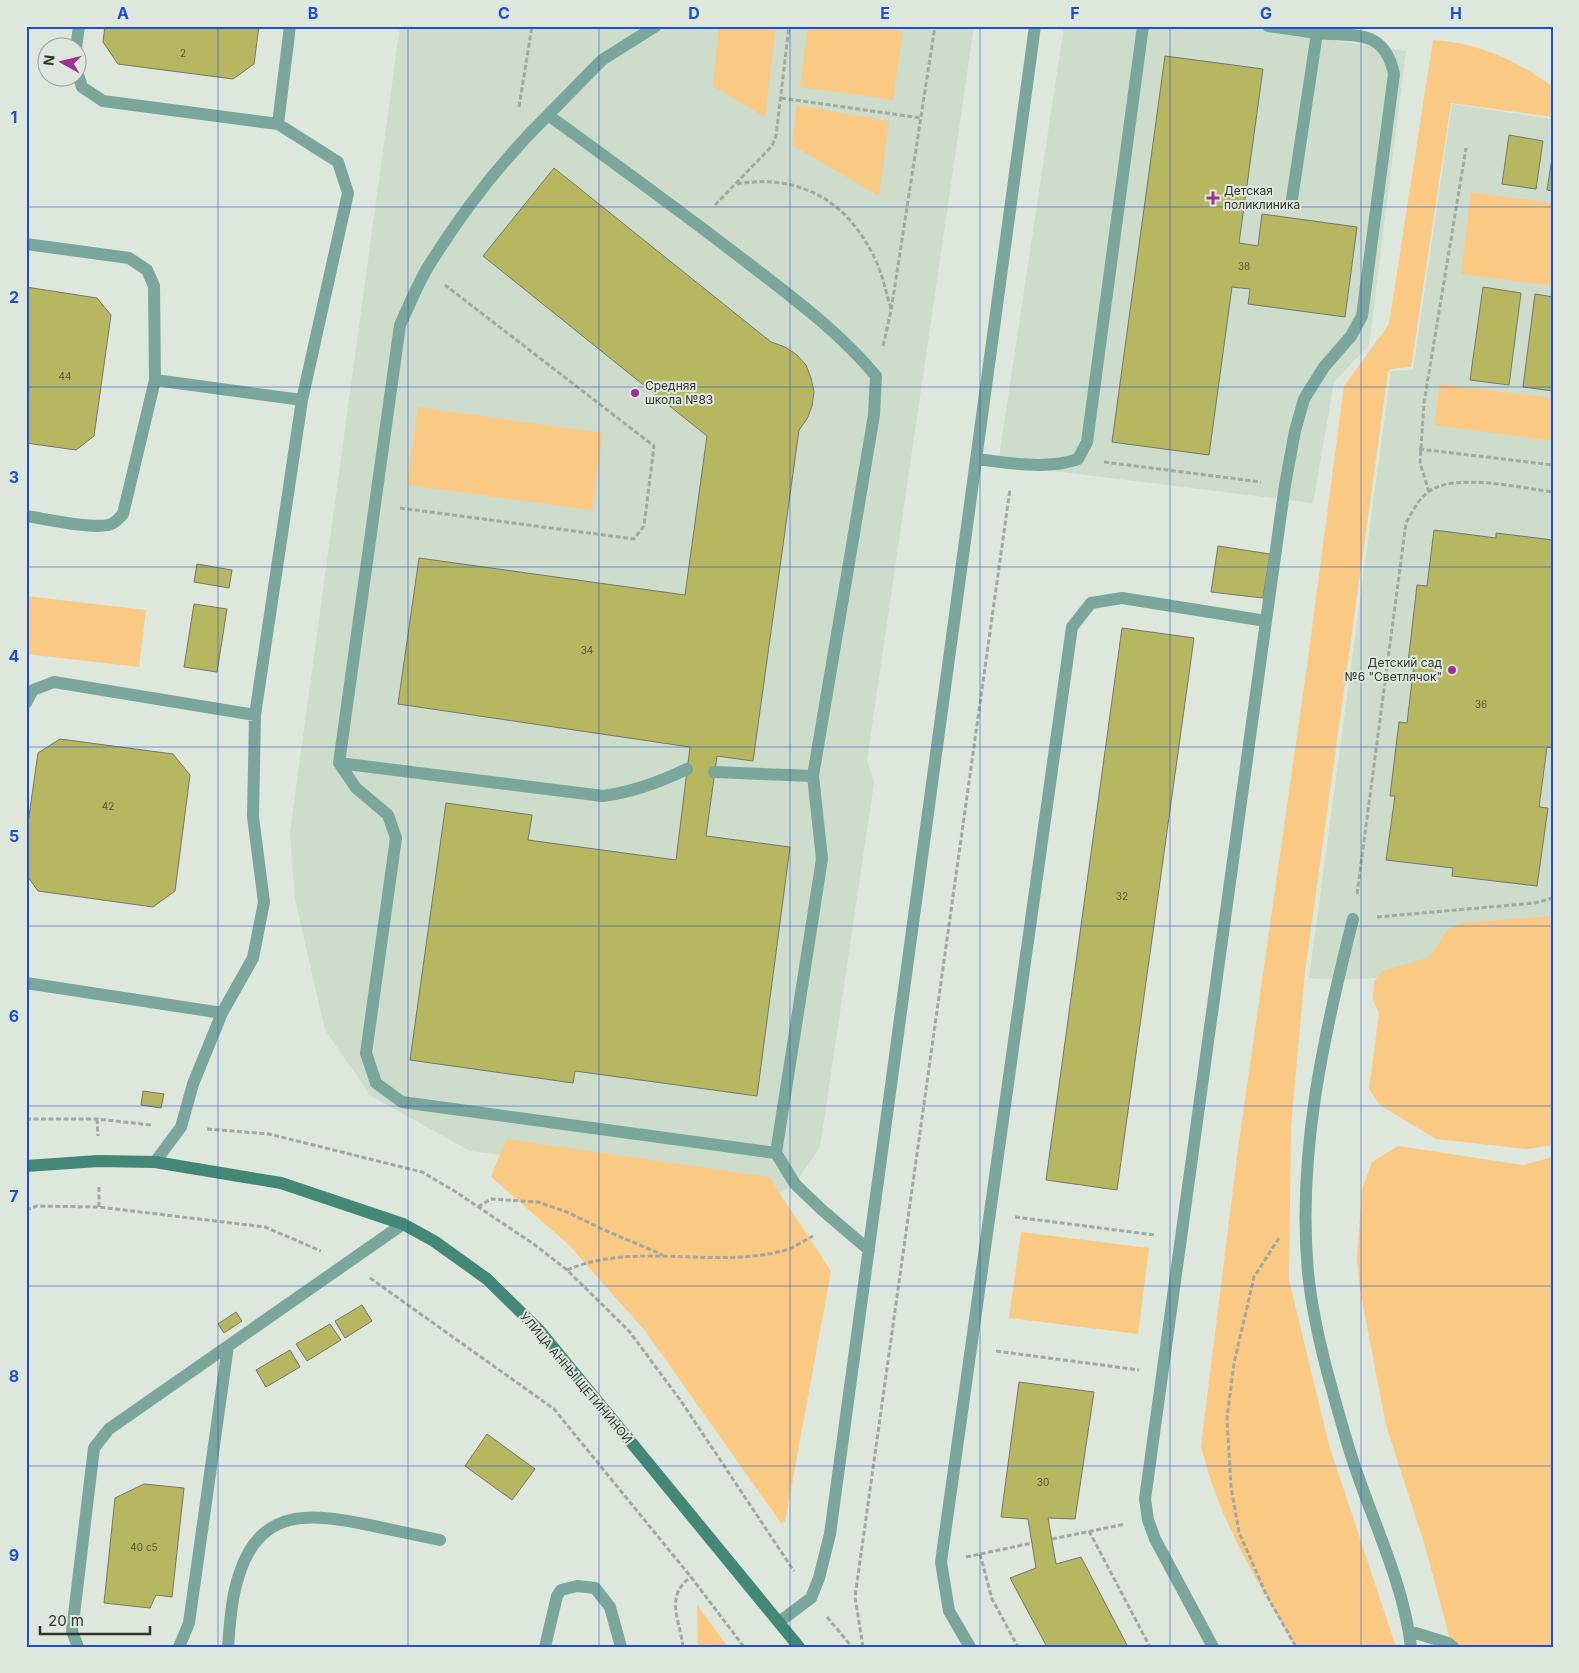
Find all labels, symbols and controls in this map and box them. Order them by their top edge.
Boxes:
text: A [117,3,129,23]
text: B [308,3,318,23]
text: C [498,3,510,23]
text: D [688,3,700,23]
text: E [880,3,890,23]
text: F [1070,3,1080,23]
text: G [1260,3,1272,23]
text: H [1450,3,1462,23]
north arrow [38,38,88,88]
house number: 2 [180,47,186,59]
text: N [39,54,58,67]
text: 1 [11,107,17,127]
place label: Детская поликлиника [1224,183,1300,212]
marker: Детская поликлиника [1206,191,1220,205]
house number: 38 [1238,260,1250,272]
text: 2 [9,287,19,307]
house number: 44 [59,370,71,382]
place label: Средняя школа №83 [645,378,713,407]
marker: Средняя школа №83 [629,387,641,399]
text: 3 [9,467,19,487]
house number: 34 [581,644,593,656]
text: 4 [9,646,20,666]
place label: Детский сад №6 "Светлячок" [1345,655,1442,684]
marker: Детский сад №6 "Светлячок" [1446,664,1458,676]
house number: 36 [1475,698,1487,710]
house number: 42 [102,800,114,812]
text: 5 [9,826,19,846]
house number: 32 [1116,890,1128,902]
text: 6 [9,1006,19,1026]
text: 7 [9,1186,19,1206]
street label: УЛИЦА АННЫ ЩЕТИНИНОЙ [517,1309,636,1446]
text: 8 [9,1366,19,1386]
house number: 30 [1037,1476,1049,1488]
house number: 40 с5 [130,1541,158,1553]
text: 9 [9,1545,19,1565]
scale bar [40,1603,150,1635]
text: 20 m [48,1611,84,1630]

